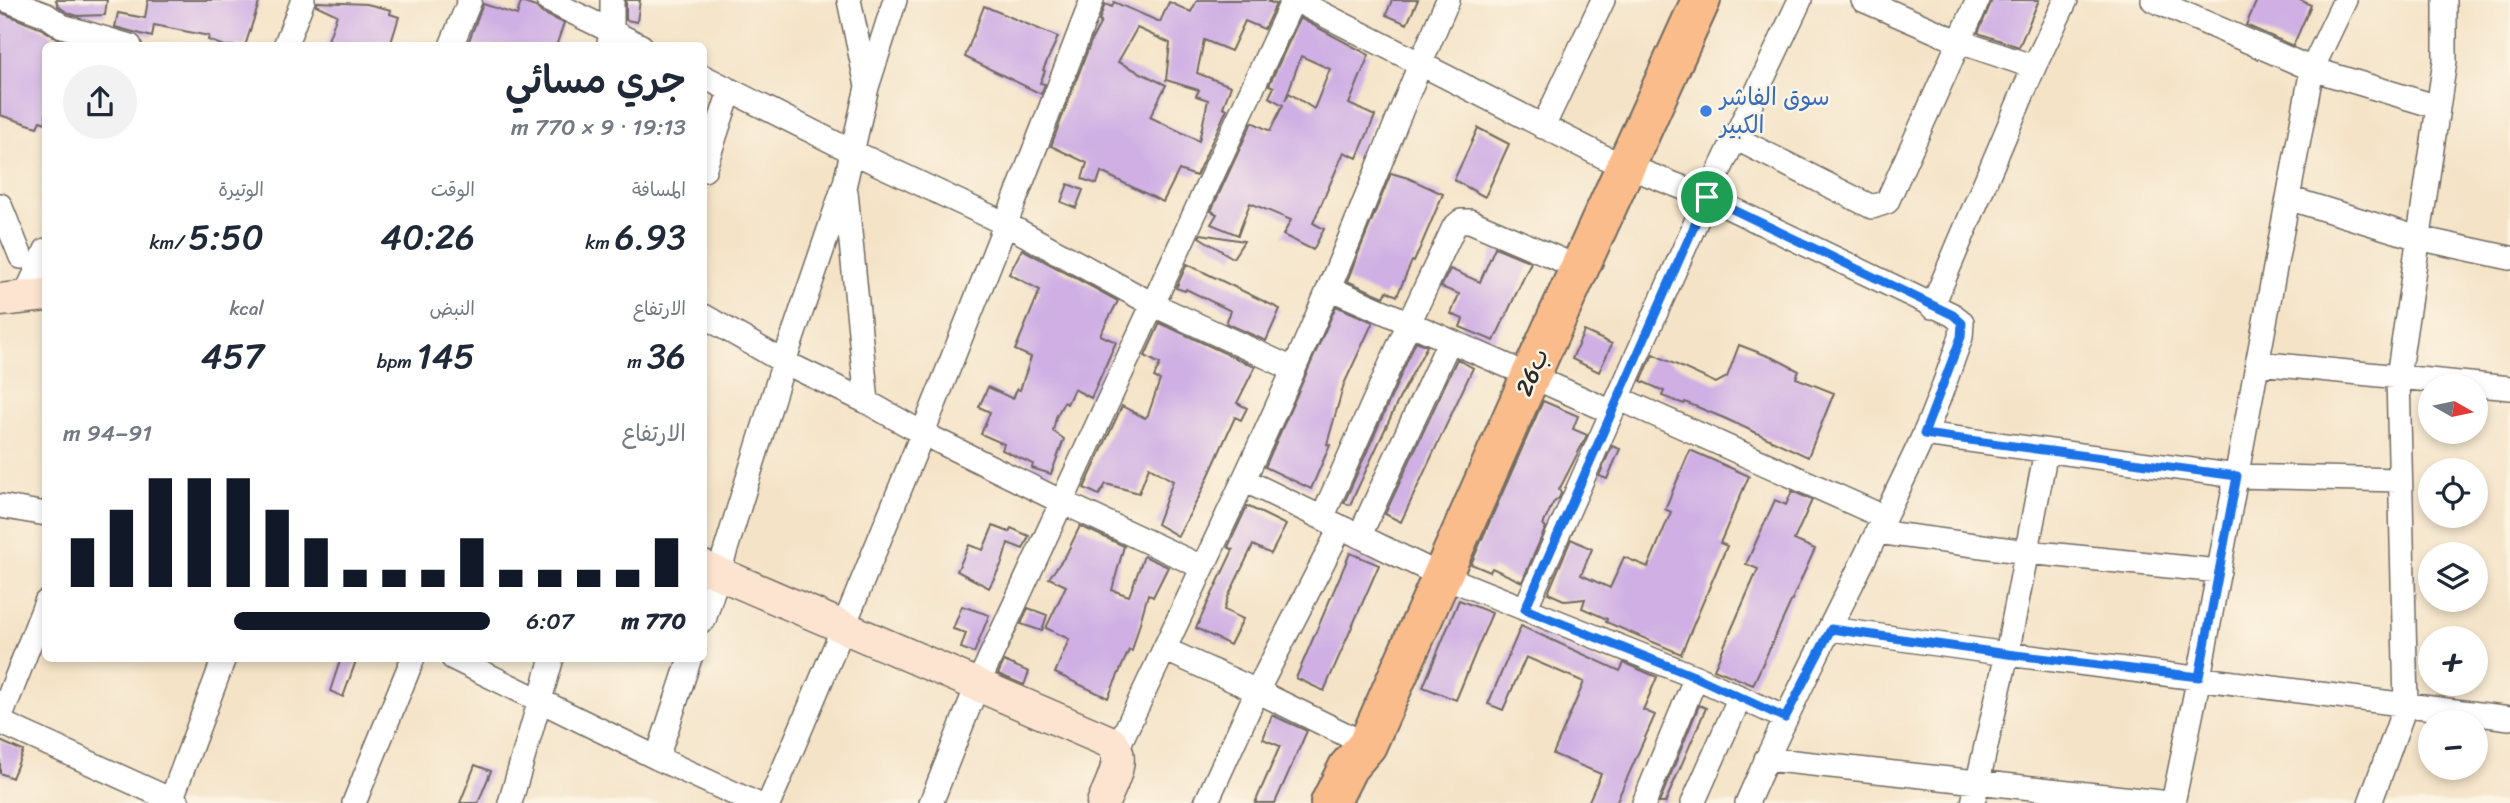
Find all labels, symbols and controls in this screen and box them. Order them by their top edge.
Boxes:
text: جري مسائي [505,47,686,114]
button: share [63,65,137,139]
place label: سوق الفاشر الكبير [1718,76,1830,146]
marker: سوق الفاشر الكبير [1698,103,1714,119]
text: 19:13 · 9 × 770 m [511,107,686,148]
pin [1677,167,1737,227]
text: الوتيرة [218,173,264,206]
text: الوقت [431,173,475,206]
text: المسافة [632,173,686,206]
icon: arrive [1688,178,1726,216]
text: 5:50 [189,206,264,268]
text: 40:26 [380,206,475,268]
text: 6.93 [615,206,686,268]
text: /km [149,226,189,259]
text: km [585,226,615,259]
text: kcal [229,292,264,325]
text: النبض [430,292,475,325]
text: الارتفاع [633,292,686,325]
text: 457 [201,325,264,387]
text: 145 [417,325,475,387]
text: 36 [647,325,686,387]
street label: 26ب [1503,341,1561,403]
text: bpm [377,345,417,378]
text: m [627,345,647,378]
north arrow [2418,374,2488,444]
map controls [2418,374,2488,780]
text: 91–94 m [63,413,152,454]
text: الارتفاع [622,413,686,454]
button: locate [2418,458,2488,528]
button: layers [2418,542,2488,612]
text: 6:07 [526,601,574,642]
text: 770 m [622,601,686,642]
button: + [2418,626,2488,696]
button: − [2418,710,2488,780]

